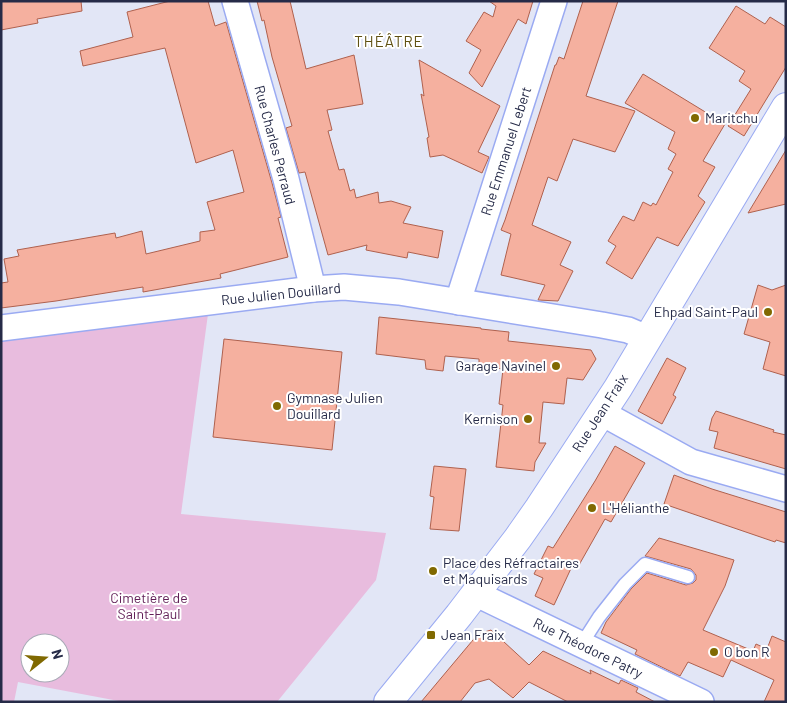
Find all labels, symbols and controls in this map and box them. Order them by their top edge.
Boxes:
district label: THÉÂTRE [354,32,424,50]
street label: Rue Charles Perraud [251,83,300,206]
street label: Rue Emmanuel Lebert [477,84,534,217]
place label: Maritchu [705,109,758,126]
marker: Maritchu [689,112,701,124]
street label: Rue Julien Douillard [220,279,342,308]
place label: Ehpad Saint-Paul [654,303,758,320]
marker: Ehpad Saint-Paul [762,306,774,318]
place label: Garage Navinel [456,357,546,374]
marker: Garage Navinel [550,360,562,372]
street label: Rue Jean Fraix [568,370,631,455]
place label: Gymnase Julien Douillard [287,389,383,422]
marker: Gymnase Julien Douillard [271,400,283,412]
place label: Kernison [464,410,518,427]
marker: Kernison [522,413,534,425]
place label: L'Hélianthe [602,499,669,516]
marker: L'Hélianthe [586,502,598,514]
place label: Place des Réfractaires et Maquisards [443,554,579,587]
marker: Place des Réfractaires et Maquisards [427,565,439,577]
park label: Cimetière de Saint-Paul [110,589,188,622]
street label: Rue Théodore Patry [531,614,646,682]
place label: Jean Fraix [441,626,505,643]
marker: Jean Fraix [425,629,437,641]
north arrow [20,633,70,683]
place label: O bon R [724,643,770,660]
marker: O bon R [708,646,720,658]
text: N [48,647,67,661]

